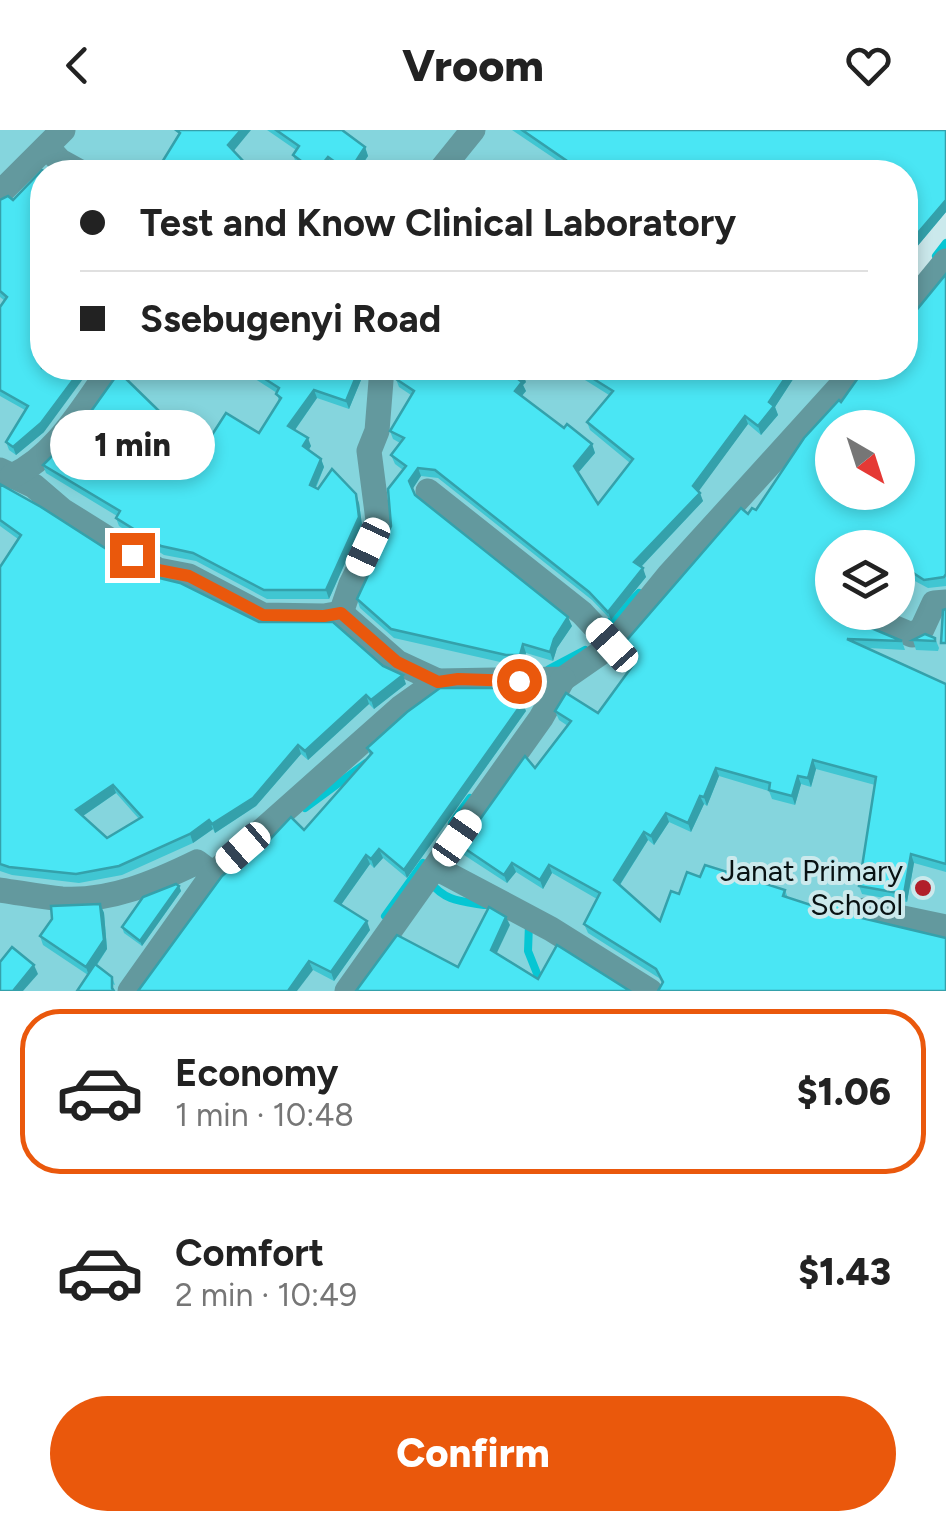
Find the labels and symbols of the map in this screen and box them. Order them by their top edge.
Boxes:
callout: 1 min [49,410,214,480]
north arrow [815,410,915,510]
car [342,513,394,581]
route end [110,533,155,578]
car [581,613,643,677]
route start [497,659,542,704]
car [428,805,486,871]
car [211,817,275,879]
place label: Janat Primary School [720,852,903,923]
marker: Janat Primary School [912,877,934,899]

